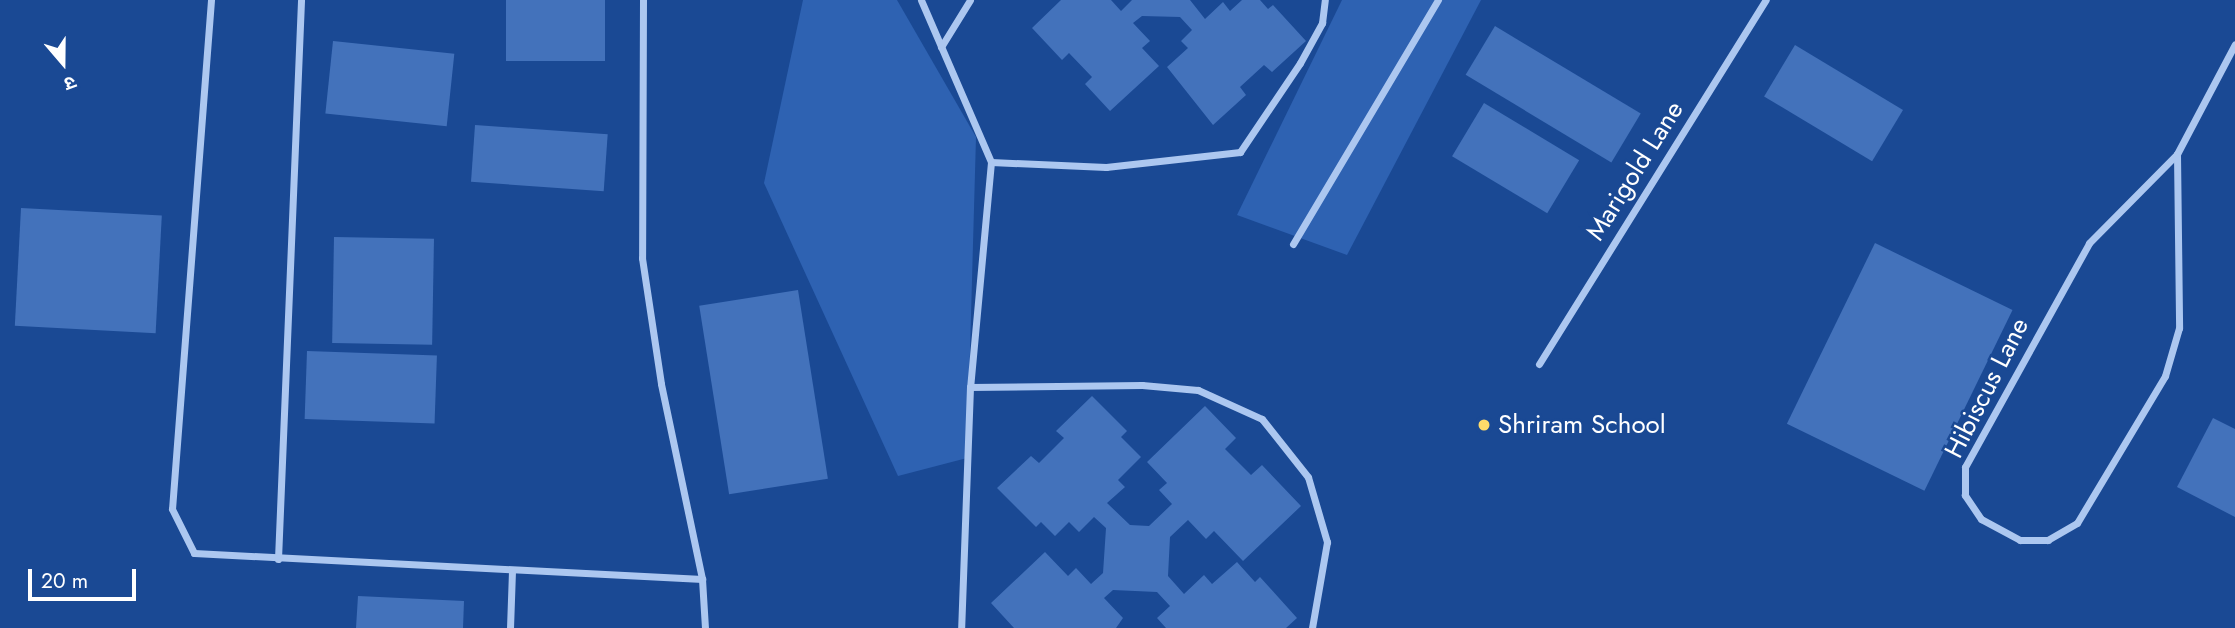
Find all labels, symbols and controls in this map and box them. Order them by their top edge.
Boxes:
north arrow [28,28,98,98]
text: उ [61,69,80,98]
street label: Marigold Lane [1580,96,1690,246]
street label: Hibiscus Lane [1938,313,2036,463]
place label: Shriram School [1498,409,1666,441]
marker: Shriram School [1476,417,1492,433]
scale bar [32,554,140,598]
text: 20 m [41,566,88,596]

